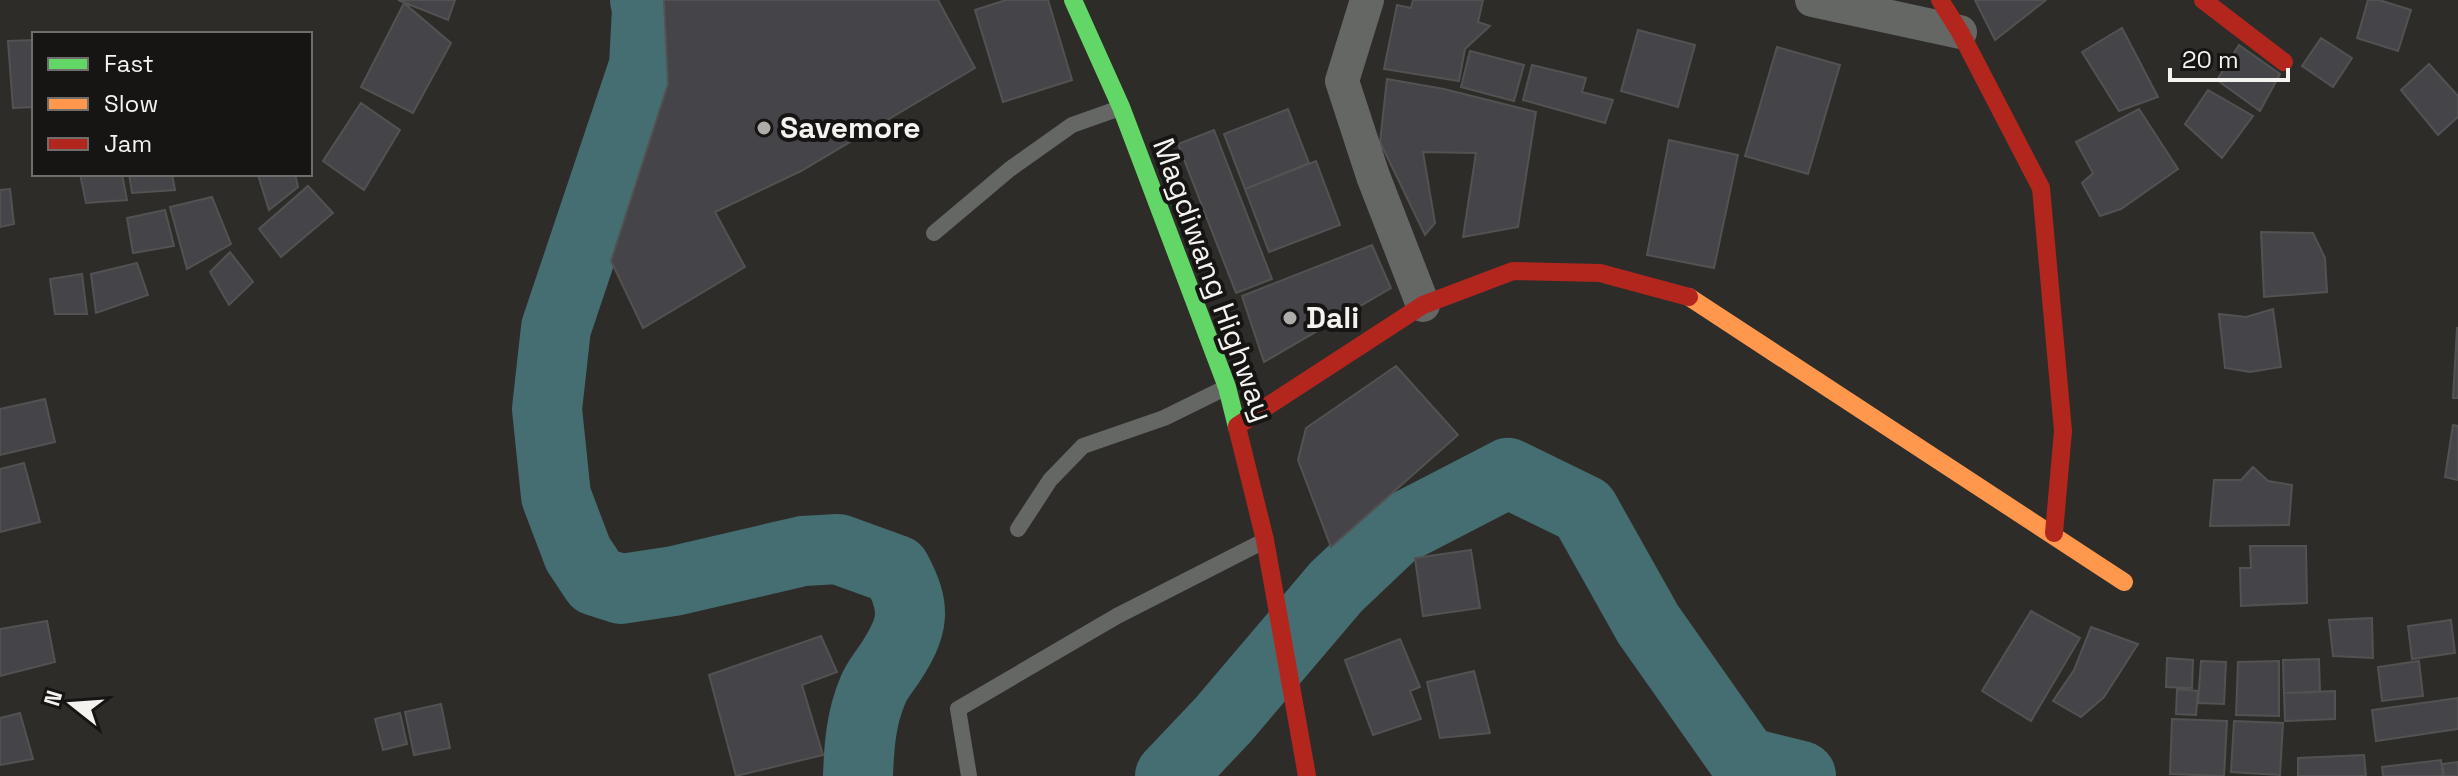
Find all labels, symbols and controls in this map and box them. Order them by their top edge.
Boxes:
legend [32,32,312,176]
scale bar [2170,32,2288,82]
text: 20 m [2182,44,2239,75]
text: Fast [104,48,154,79]
text: Slow [104,88,158,119]
place label: Savemore [780,108,921,147]
marker: Savemore [755,119,773,137]
text: Jam [104,128,152,159]
street label: Magdiwang Highway [1144,133,1283,427]
place label: Dali [1306,298,1359,337]
marker: Dali [1281,309,1299,327]
north arrow [32,664,112,744]
text: N [37,687,68,709]

